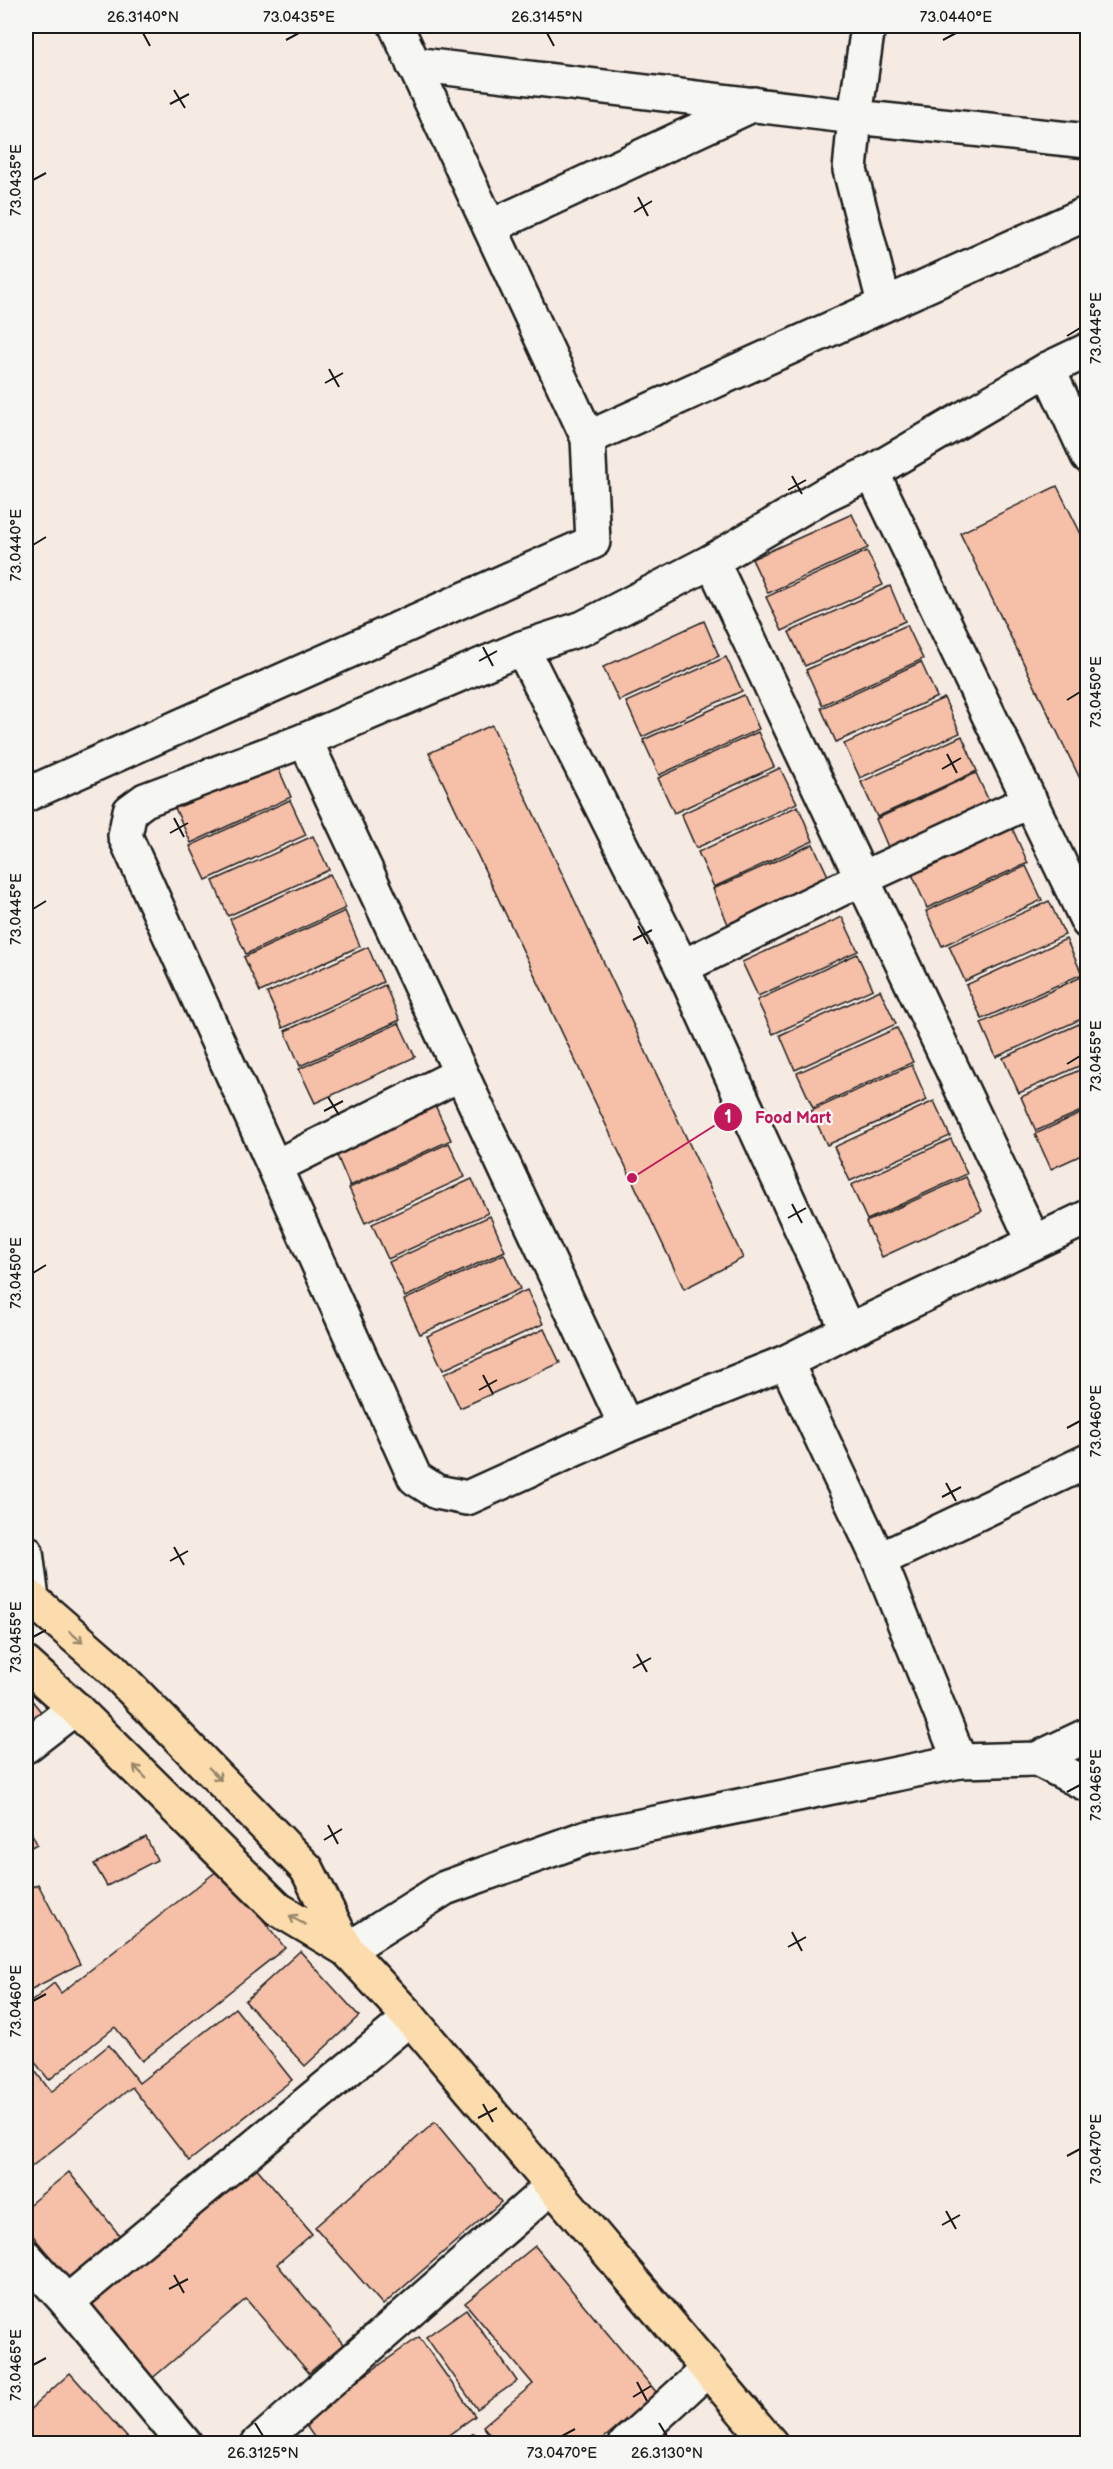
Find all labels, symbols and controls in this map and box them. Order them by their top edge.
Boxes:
text: 26.3140°N [107,8,179,27]
text: 73.0435°E [263,8,335,27]
text: 26.3145°N [511,8,583,27]
text: 73.0440°E [920,8,992,27]
text: 73.0435°E [7,144,26,216]
text: 73.0445°E [1087,292,1106,364]
text: 73.0440°E [7,509,26,581]
text: 73.0450°E [1087,656,1106,728]
text: 73.0445°E [7,873,26,945]
text: 73.0455°E [1087,1020,1106,1092]
callout: Food Mart [713,1100,843,1134]
text: 1 [724,1107,732,1128]
text: Food Mart [755,1109,832,1128]
text: 73.0450°E [7,1237,26,1309]
text: 73.0460°E [1087,1385,1106,1457]
text: 73.0455°E [7,1601,26,1673]
one-way arrow [68,1631,84,1644]
text: 73.0465°E [1087,1749,1106,1821]
one-way arrow [133,1765,147,1780]
one-way arrow [207,1767,222,1782]
one-way arrow [289,1914,306,1926]
text: 73.0460°E [7,1965,26,2037]
text: 73.0470°E [1087,2114,1106,2184]
text: 73.0465°E [7,2329,26,2401]
text: 26.3125°N [227,2444,299,2463]
text: 73.0470°E [527,2444,597,2463]
text: 26.3130°N [631,2444,703,2463]

